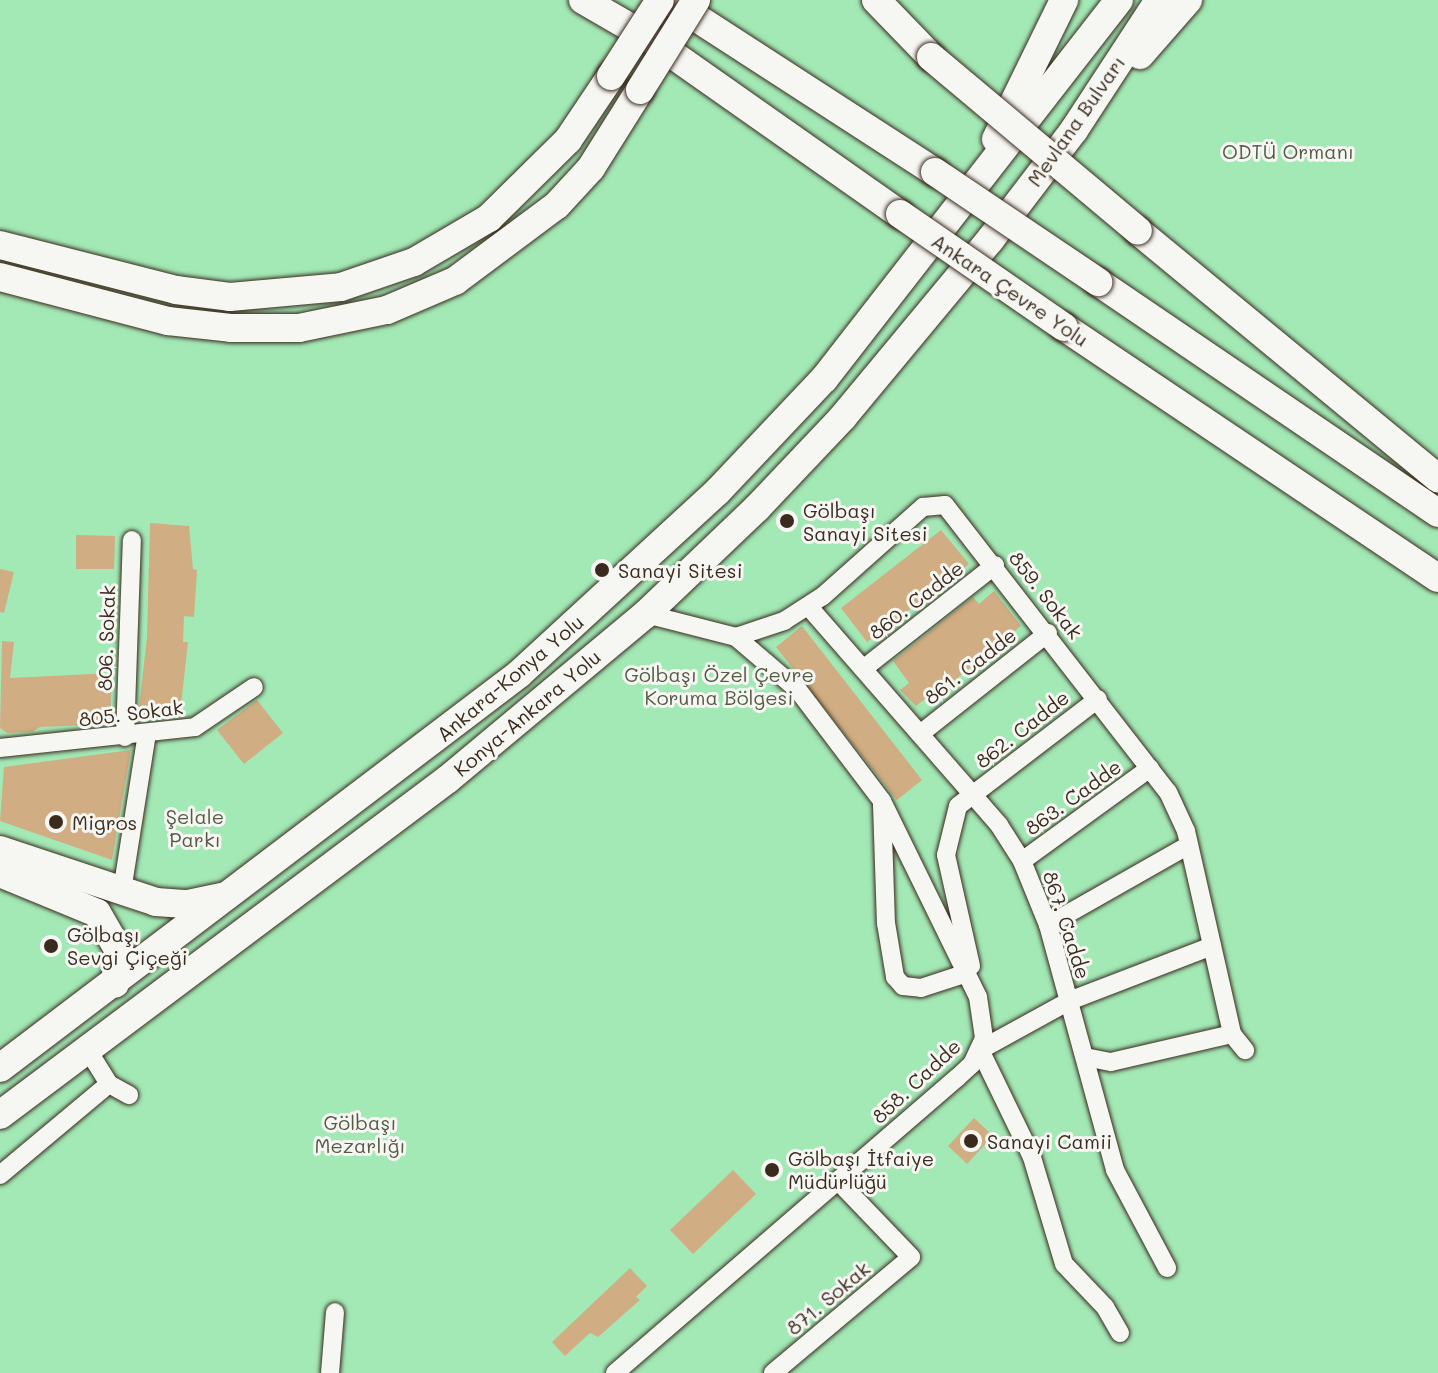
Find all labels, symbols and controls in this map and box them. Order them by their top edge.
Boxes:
street label: Mevlana Bulvarı [1022,51,1130,191]
park label: ODTÜ Ormanı [1222,139,1354,163]
street label: Ankara Çevre Yolu [927,229,1093,351]
place label: Gölbaşı Sanayi Sitesi [803,498,928,545]
marker: Gölbaşı Sanayi Sitesi [778,512,796,530]
street label: 859. Sokak [1004,546,1088,644]
street label: 860. Cadde [864,556,968,644]
place label: Sanayi Sitesi [618,558,743,582]
marker: Sanayi Sitesi [593,561,611,579]
street label: 806. Sokak [92,585,120,691]
street label: Ankara-Konya Yolu [432,610,588,746]
street label: 861. Cadde [919,623,1021,709]
street label: Konya-Ankara Yolu [449,645,605,781]
park label: Gölbaşı Özel Çevre Koruma Bölgesi [624,663,814,710]
street label: 862. Cadde [970,685,1074,773]
street label: 805. Sokak [77,695,185,731]
street label: 863. Cadde [1020,754,1126,840]
park label: Şelale Parkı [166,804,224,851]
place label: Migros [72,810,137,834]
marker: Migros [47,813,65,831]
street label: 867. Cadde [1038,868,1096,982]
place label: Gölbaşı Sevgi Çiçeği [67,922,188,969]
marker: Gölbaşı Sevgi Çiçeği [42,937,60,955]
street label: 858. Cadde [867,1034,965,1128]
park label: Gölbaşı Mezarlığı [314,1111,406,1158]
place label: Sanayi Camii [987,1129,1112,1153]
marker: Sanayi Camii [962,1132,980,1150]
place label: Gölbaşı İtfaiye Müdürlüğü [788,1146,934,1193]
marker: Gölbaşı İtfaiye Müdürlüğü [763,1161,781,1179]
street label: 871. Sokak [781,1256,875,1340]

